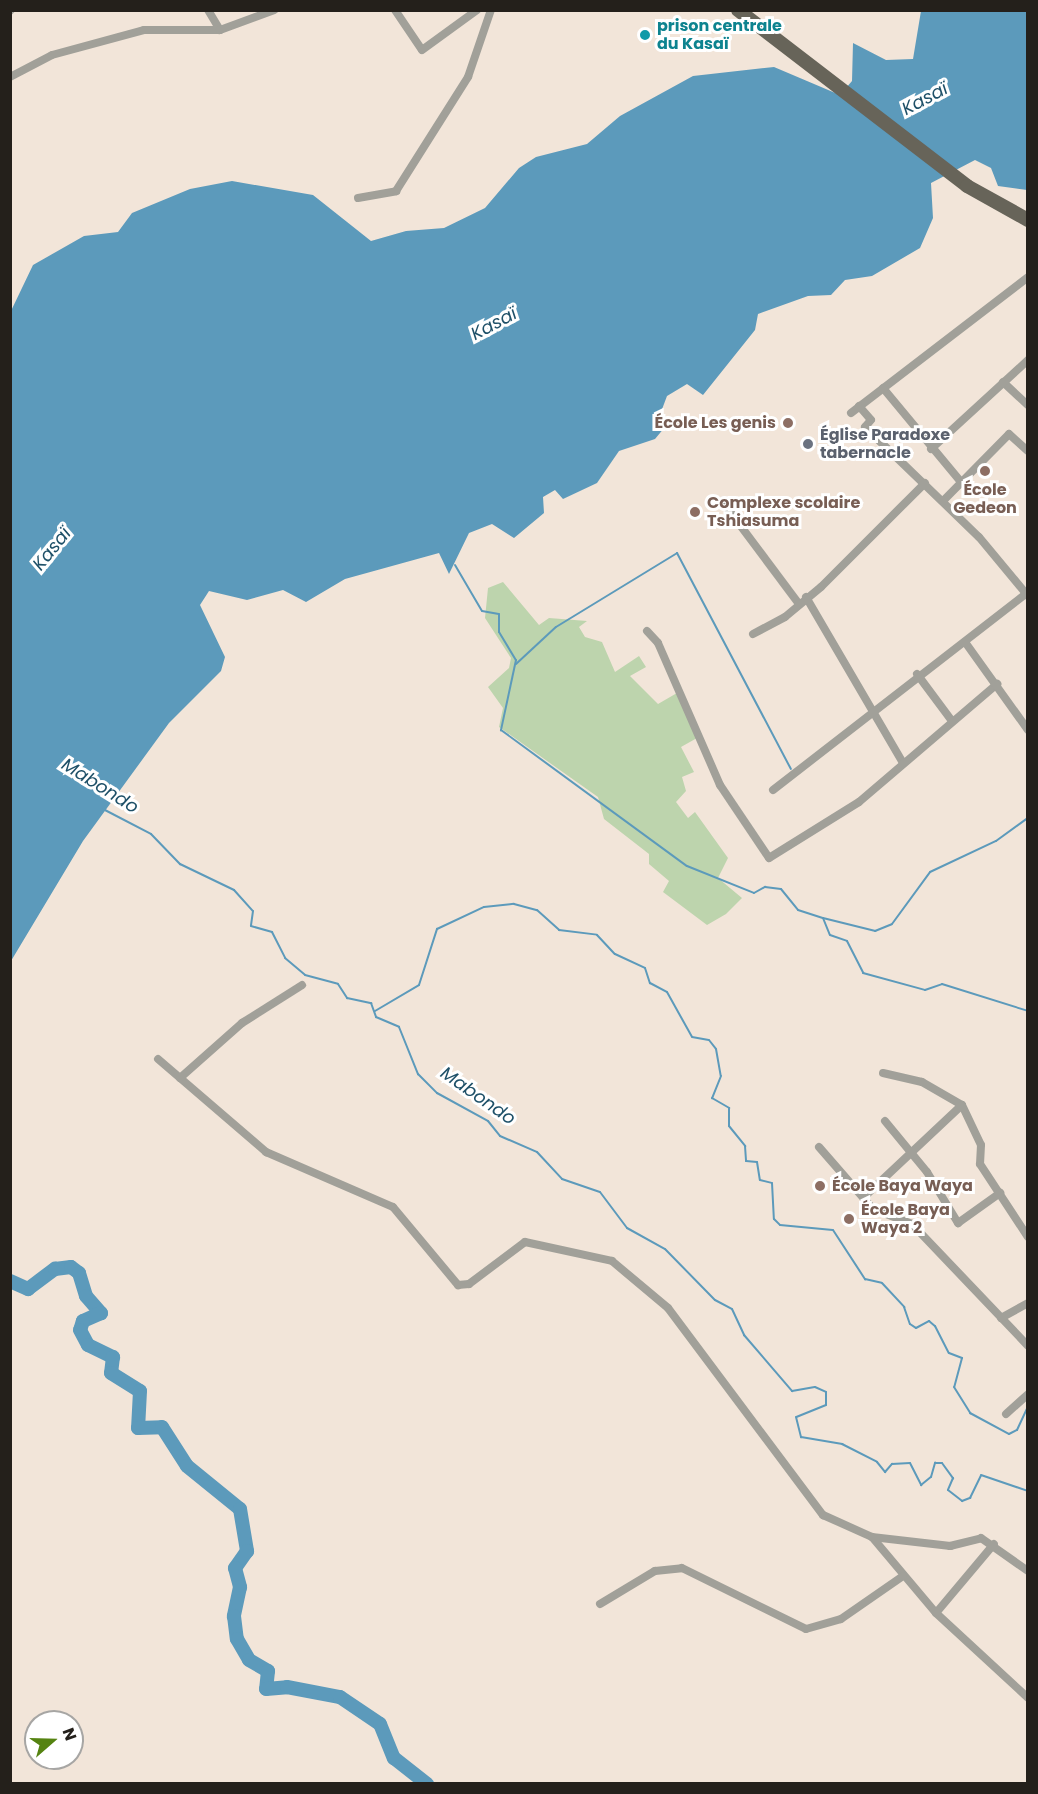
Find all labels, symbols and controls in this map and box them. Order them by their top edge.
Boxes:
place label: prison centrale du Kasaï [657,16,782,54]
marker: prison centrale du Kasaï [638,28,652,42]
water label: Kasaï [898,78,952,120]
water label: Kasaï [467,303,521,345]
place label: École Les genis [655,413,776,433]
marker: École Les genis [781,416,795,430]
place label: Église Paradoxe tabernacle [820,425,950,463]
marker: Église Paradoxe tabernacle [801,437,815,451]
marker: École Gedeon [978,464,992,478]
place label: École Gedeon [953,480,1017,518]
place label: Complexe scolaire Tshiasuma [707,493,860,531]
marker: Complexe scolaire Tshiasuma [688,505,702,519]
water label: Kasaï [28,523,76,575]
water label: Mabondo [58,754,142,818]
water label: Mabondo [436,1062,520,1130]
place label: École Baya Waya [832,1176,973,1196]
marker: École Baya Waya [813,1179,827,1193]
place label: École Baya Waya 2 [861,1200,950,1238]
marker: École Baya Waya 2 [842,1212,856,1226]
north arrow [24,1710,84,1770]
text: N [57,1725,82,1744]

